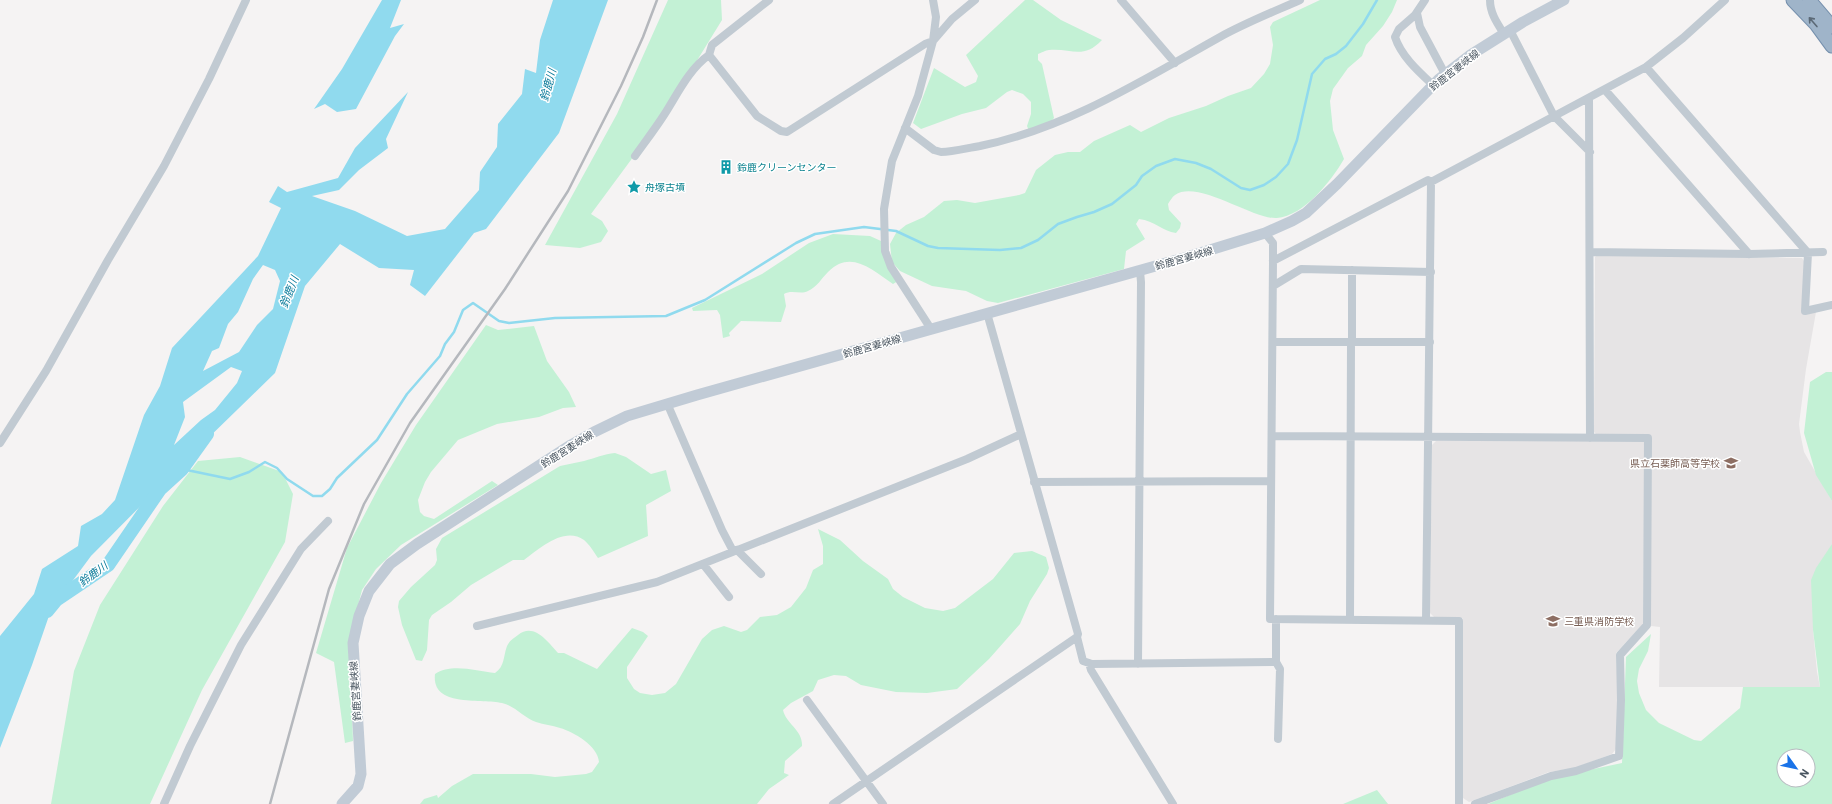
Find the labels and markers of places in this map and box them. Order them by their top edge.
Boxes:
building icon: 鈴鹿クリーンセンター [718,159,734,175]
place label: 鈴鹿クリーンセンター [737,161,837,174]
place icon: 舟塚古墳 [626,179,642,195]
place label: 舟塚古墳 [645,181,685,194]
school or university icon: 県立石薬師高等学校 [1723,455,1739,471]
place label: 県立石薬師高等学校 [1630,457,1720,470]
school or university icon: 三重県消防学校 [1545,613,1561,629]
place label: 三重県消防学校 [1564,615,1634,628]

